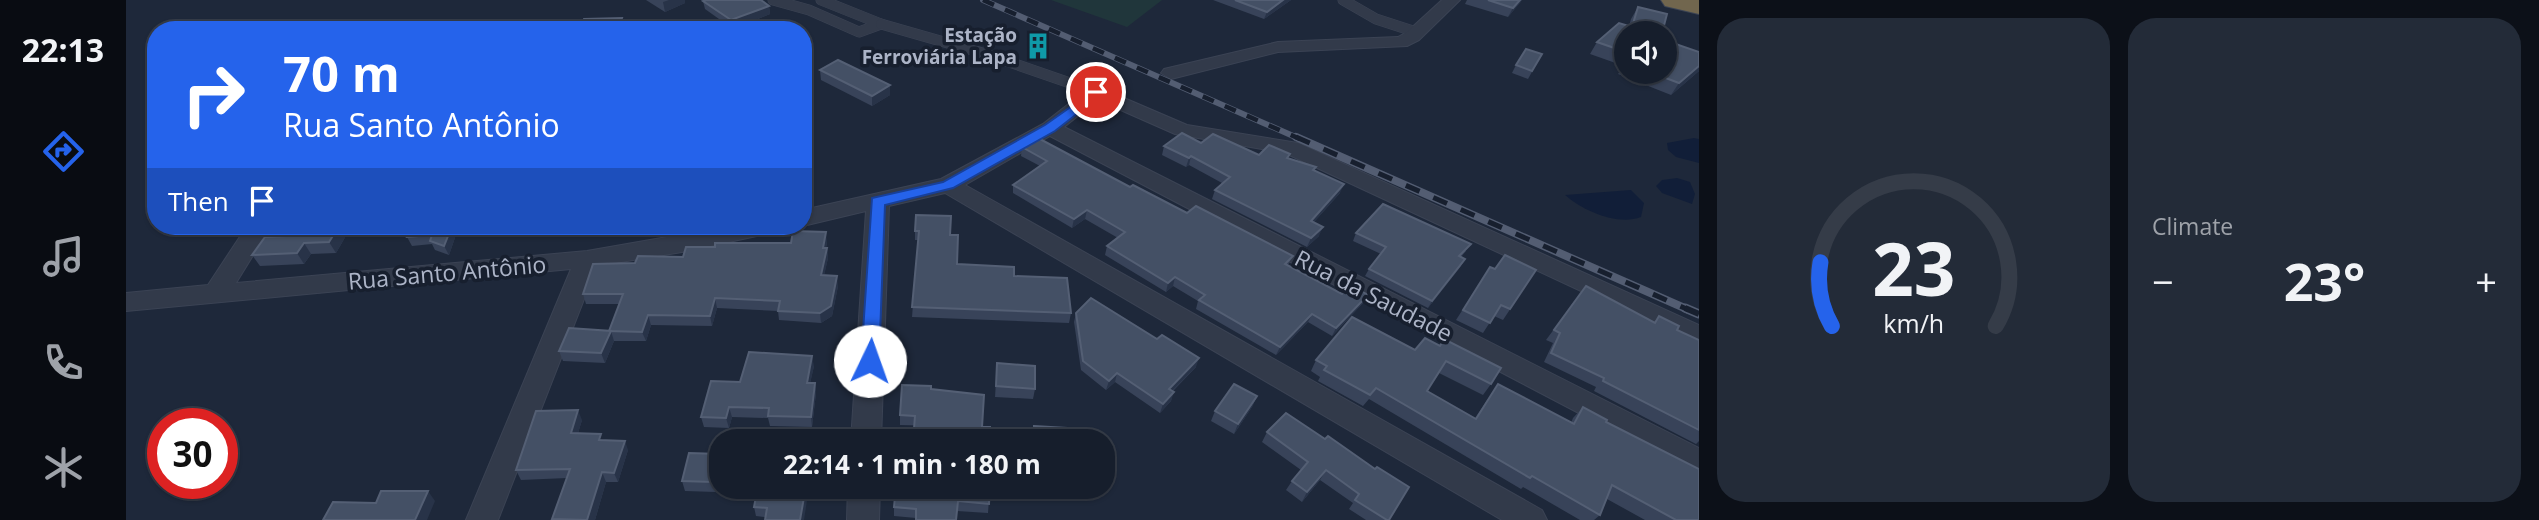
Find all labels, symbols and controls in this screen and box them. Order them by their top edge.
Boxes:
map controls [1614,21,1677,84]
button: sound [1614,21,1677,84]
place label: Estação Ferroviária Lapa [862,22,1017,70]
text: 22:13 [22,28,104,71]
building icon: Estação Ferroviária Lapa [1023,31,1053,61]
text: 70 m [283,40,400,106]
icon: right [168,49,259,140]
pin [1066,62,1126,122]
icon: arrive [1077,73,1115,111]
text: Rua Santo Antônio [283,103,560,146]
icon: directions [39,127,88,176]
icon: arrive [243,182,281,220]
text: Then [168,183,229,219]
text: Climate [2152,210,2233,242]
text: 23 [1872,218,1955,317]
icon: music [39,232,88,281]
street label: Rua da Saudade [1290,241,1458,349]
text: 23° [2284,245,2365,316]
street label: Rua Santo Antônio [346,247,548,297]
text: − [2152,255,2174,307]
text: + [2475,255,2497,307]
text: km/h [1883,306,1944,340]
position arrow [833,324,907,398]
icon: phone [39,338,88,387]
speed limit sign: 30 [147,408,238,499]
icon: climate [39,443,88,492]
text: 22:14 · 1 min · 180 m [783,446,1041,482]

